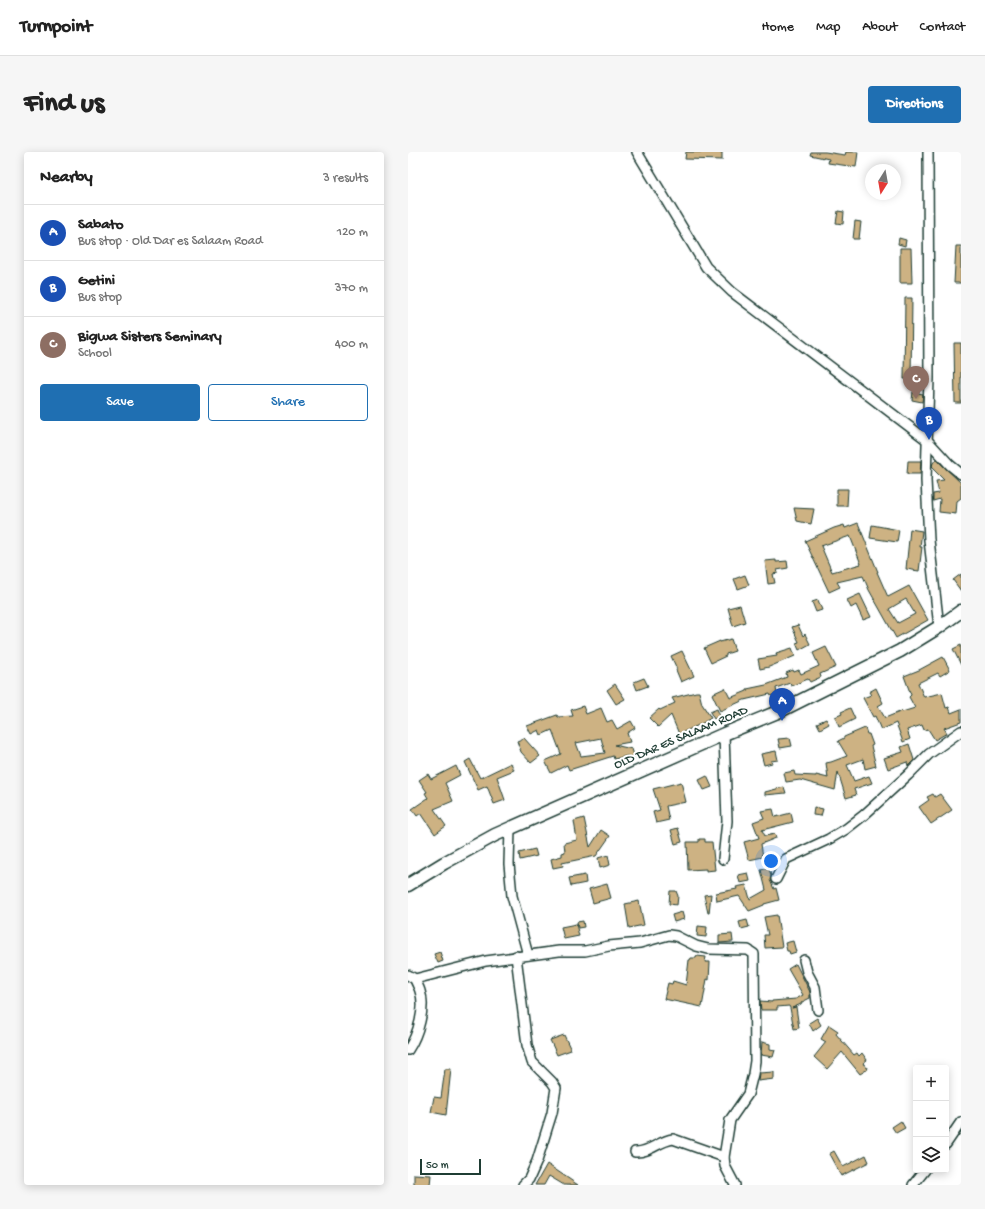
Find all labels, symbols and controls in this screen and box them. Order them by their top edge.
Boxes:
text: Turnpoint [20,16,92,39]
text: Home [762,19,794,36]
text: Map [816,19,840,36]
text: About [862,19,898,36]
text: Contact [920,19,965,36]
button: Directions [868,86,961,123]
text: Find us [24,88,104,121]
north arrow [865,164,901,200]
text: Nearby [40,168,93,188]
text: 3 results [323,171,368,186]
text: Sabato [78,216,123,234]
text: A [49,225,57,240]
text: 120 m [337,225,368,240]
text: Bus stop · Old Dar es Salaam Road [78,234,263,249]
text: Getini [78,272,115,290]
text: B [50,281,56,296]
text: 370 m [335,281,368,296]
text: Bus stop [78,290,122,305]
text: Bigwa Sisters Seminary [78,328,222,346]
text: C [49,337,57,352]
text: 400 m [335,337,368,352]
text: School [78,346,112,361]
pin: C [903,366,929,399]
button: Save [40,384,200,421]
button: Share [208,384,368,421]
pin: B [916,407,942,440]
pin: A [769,688,795,721]
street label: OLD DAR ES SALAAM ROAD [612,703,751,773]
your location [761,851,781,871]
map controls [913,1065,949,1173]
button: + [913,1065,949,1101]
button: − [913,1101,949,1137]
button: layers [913,1137,949,1173]
scale bar [420,1157,481,1176]
text: 50 m [426,1160,448,1172]

